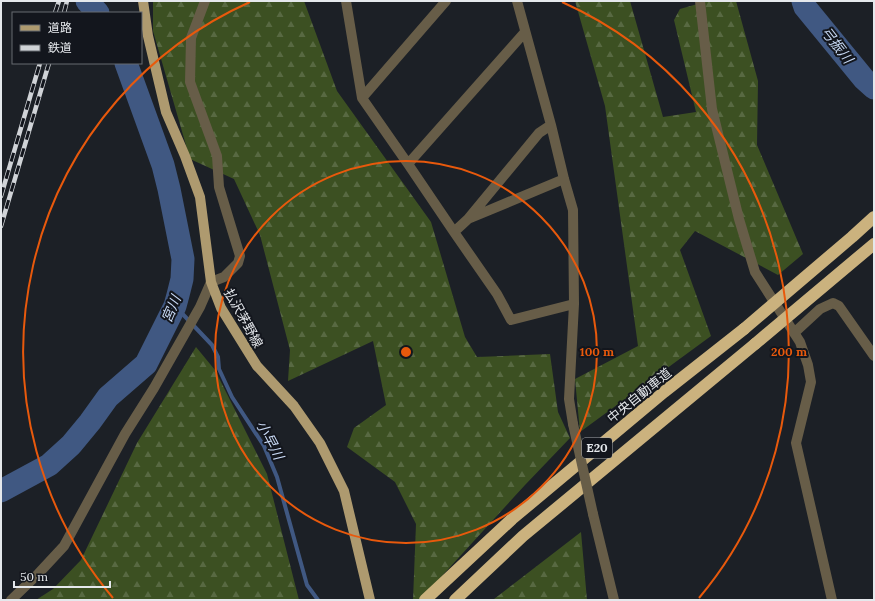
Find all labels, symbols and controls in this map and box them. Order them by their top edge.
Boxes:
legend [12,12,142,64]
text: 道路 [48,20,72,35]
water label: 弓振川 [817,23,858,69]
text: 鉄道 [48,40,72,55]
street label: 払沢茅野線 [220,286,267,351]
water label: 宮川 [157,291,186,325]
text: 100 m [580,344,614,359]
text: 200 m [771,344,807,359]
centre of rings [399,345,413,359]
street label: 中央自動車道 [604,364,675,427]
water label: 小早川 [252,417,289,465]
road number: E20 [582,438,612,458]
scale bar [14,563,110,589]
text: 50 m [20,569,48,584]

